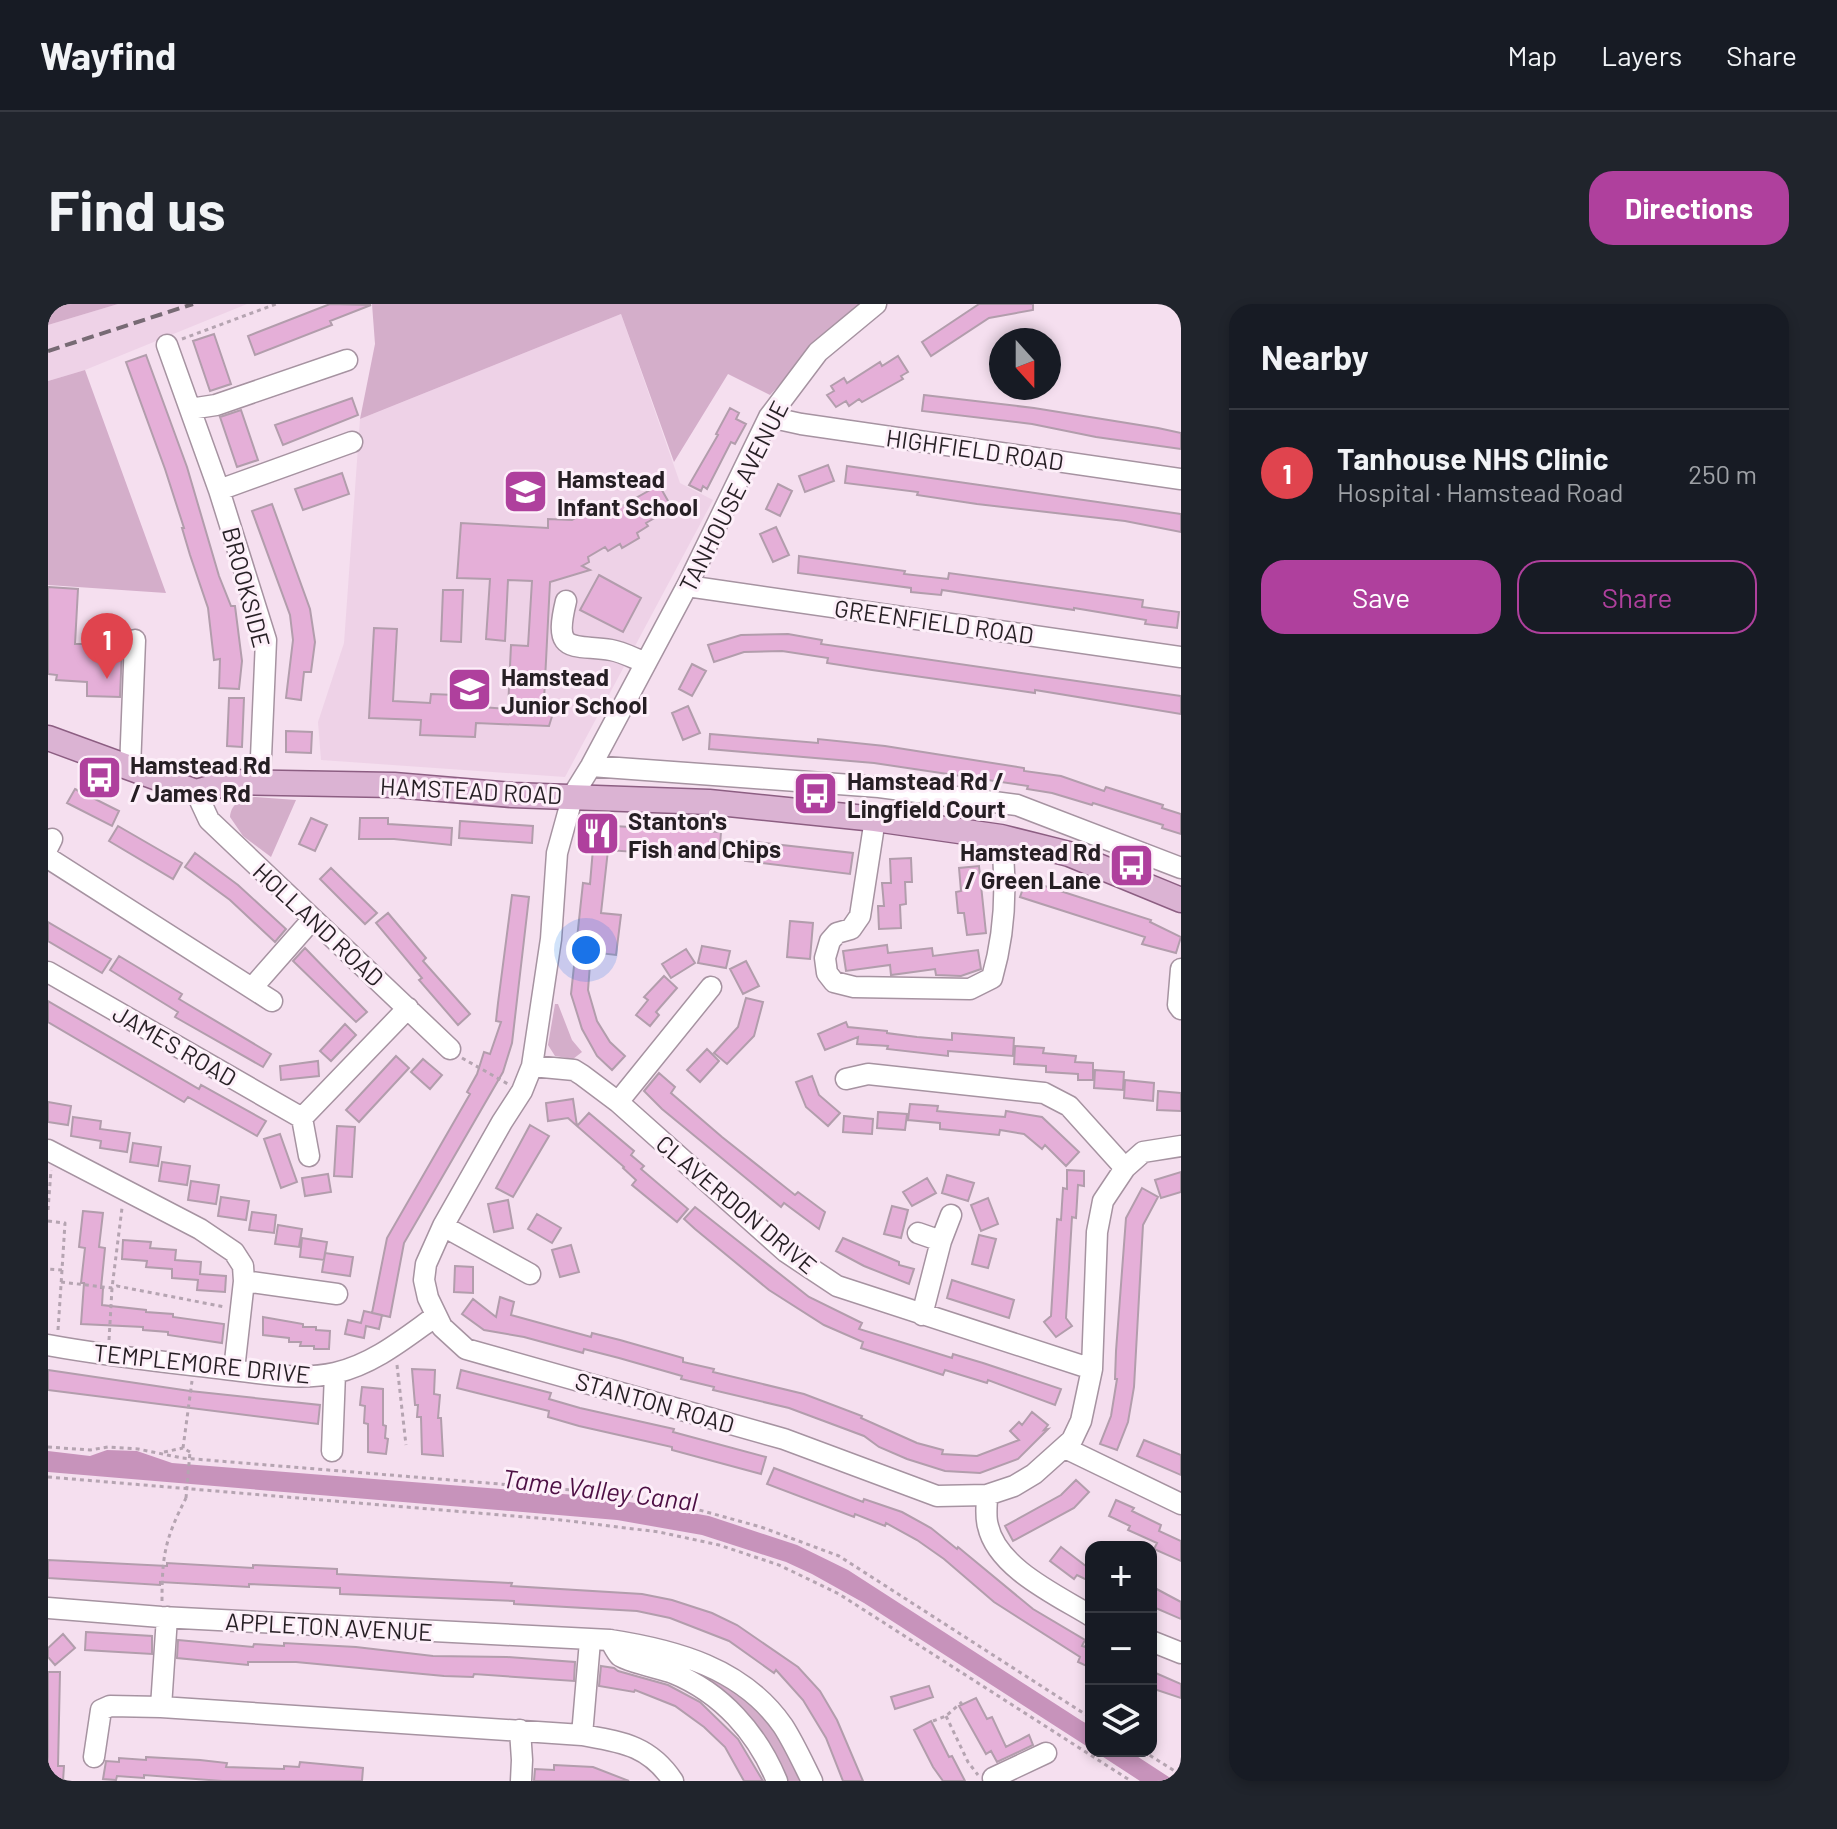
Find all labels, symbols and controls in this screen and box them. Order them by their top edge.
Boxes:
text: Wayfind [40,32,176,78]
text: Map [1507,38,1557,72]
text: Layers [1601,38,1682,72]
text: Share [1726,38,1797,72]
button: Directions [1589,171,1789,245]
text: Find us [48,175,226,242]
north arrow [989,328,1061,400]
text: Nearby [1261,336,1369,377]
street label: TANHOUSE AVENUE [672,396,794,596]
street label: HIGHFIELD ROAD [884,422,1066,476]
text: Tanhouse NHS Clinic [1337,440,1609,476]
text: 1 [1282,458,1292,489]
text: 250 m [1688,458,1757,489]
place label: Hamstead Infant School [557,464,698,521]
school or university icon: Hamstead Infant School [502,468,550,516]
text: Hospital · Hamstead Road [1337,476,1624,507]
street label: BROOKSIDE [217,524,277,650]
button: Save [1261,560,1501,634]
button: Share [1517,560,1757,634]
street label: GREENFIELD ROAD [832,593,1036,649]
pin: 1 [81,613,133,679]
place label: Hamstead Junior School [501,662,648,719]
school or university icon: Hamstead Junior School [446,666,494,714]
place label: Hamstead Rd / James Rd [130,750,271,807]
bus stop icon: Hamstead Rd / James Rd [75,754,123,802]
place label: Hamstead Rd / Lingfield Court [847,766,1006,823]
bus stop icon: Hamstead Rd / Lingfield Court [792,770,840,818]
street label: HAMSTEAD ROAD [379,771,563,809]
place label: Stanton's Fish and Chips [628,806,781,863]
restaurant icon: Stanton's Fish and Chips [573,810,621,858]
place label: Hamstead Rd / Green Lane [960,837,1101,894]
bus stop icon: Hamstead Rd / Green Lane [1108,841,1156,889]
street label: HOLLAND ROAD [248,856,390,992]
your location [566,930,606,970]
street label: JAMES ROAD [108,998,242,1092]
street label: CLAVERDON DRIVE [651,1128,823,1280]
street label: TEMPLEMORE DRIVE [92,1337,312,1389]
street label: STANTON ROAD [572,1365,738,1439]
water label: Tame Valley Canal [501,1462,700,1516]
map controls [1085,1541,1157,1757]
button: + [1085,1541,1157,1613]
street label: APPLETON AVENUE [225,1606,433,1646]
button: − [1085,1613,1157,1685]
button: layers [1085,1685,1157,1757]

